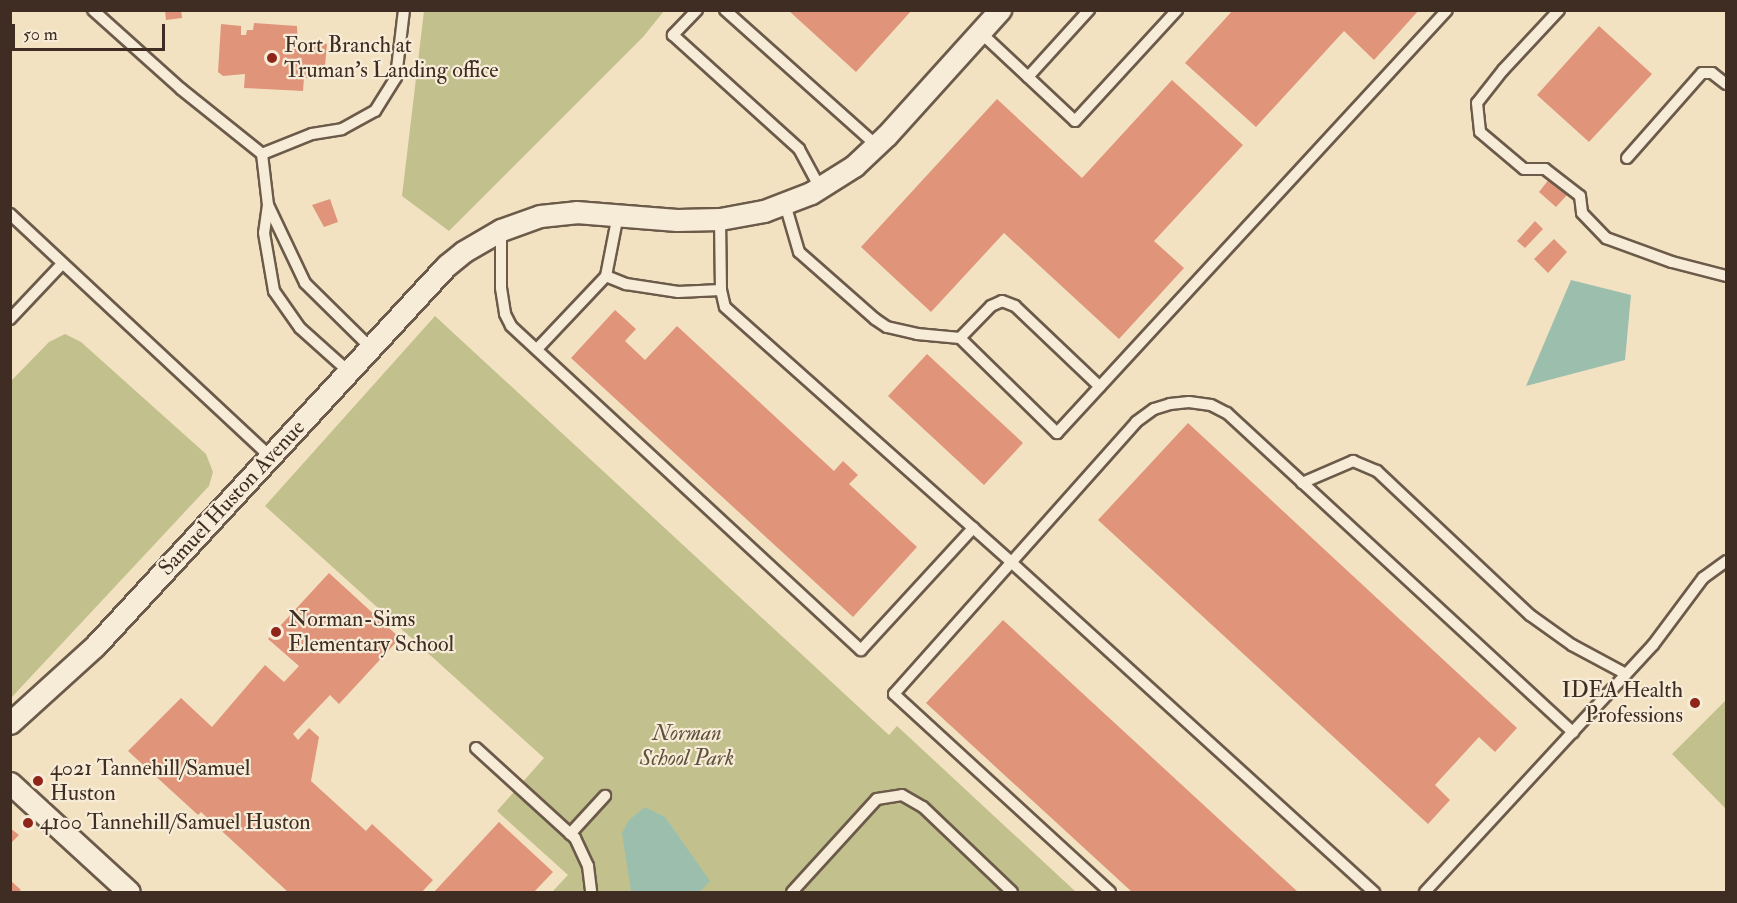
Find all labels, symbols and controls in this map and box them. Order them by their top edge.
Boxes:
scale bar [15,12,168,50]
text: 50 m [23,23,58,46]
place label: Fort Branch at Truman's Landing office [284,32,499,84]
marker: Fort Branch at Truman's Landing office [265,51,279,65]
street label: Samuel Huston Avenue [153,415,311,581]
place label: Norman-Sims Elementary School [288,606,454,658]
marker: Norman-Sims Elementary School [269,625,283,639]
place label: IDEA Health Professions [1562,677,1683,728]
marker: IDEA Health Professions [1688,696,1702,710]
park label: Norman School Park [640,720,734,772]
place label: 4021 Tannehill/Samuel Huston [50,755,250,806]
marker: 4021 Tannehill/Samuel Huston [31,774,45,788]
place label: 4100 Tannehill/Samuel Huston [40,810,311,836]
marker: 4100 Tannehill/Samuel Huston [21,816,35,830]

